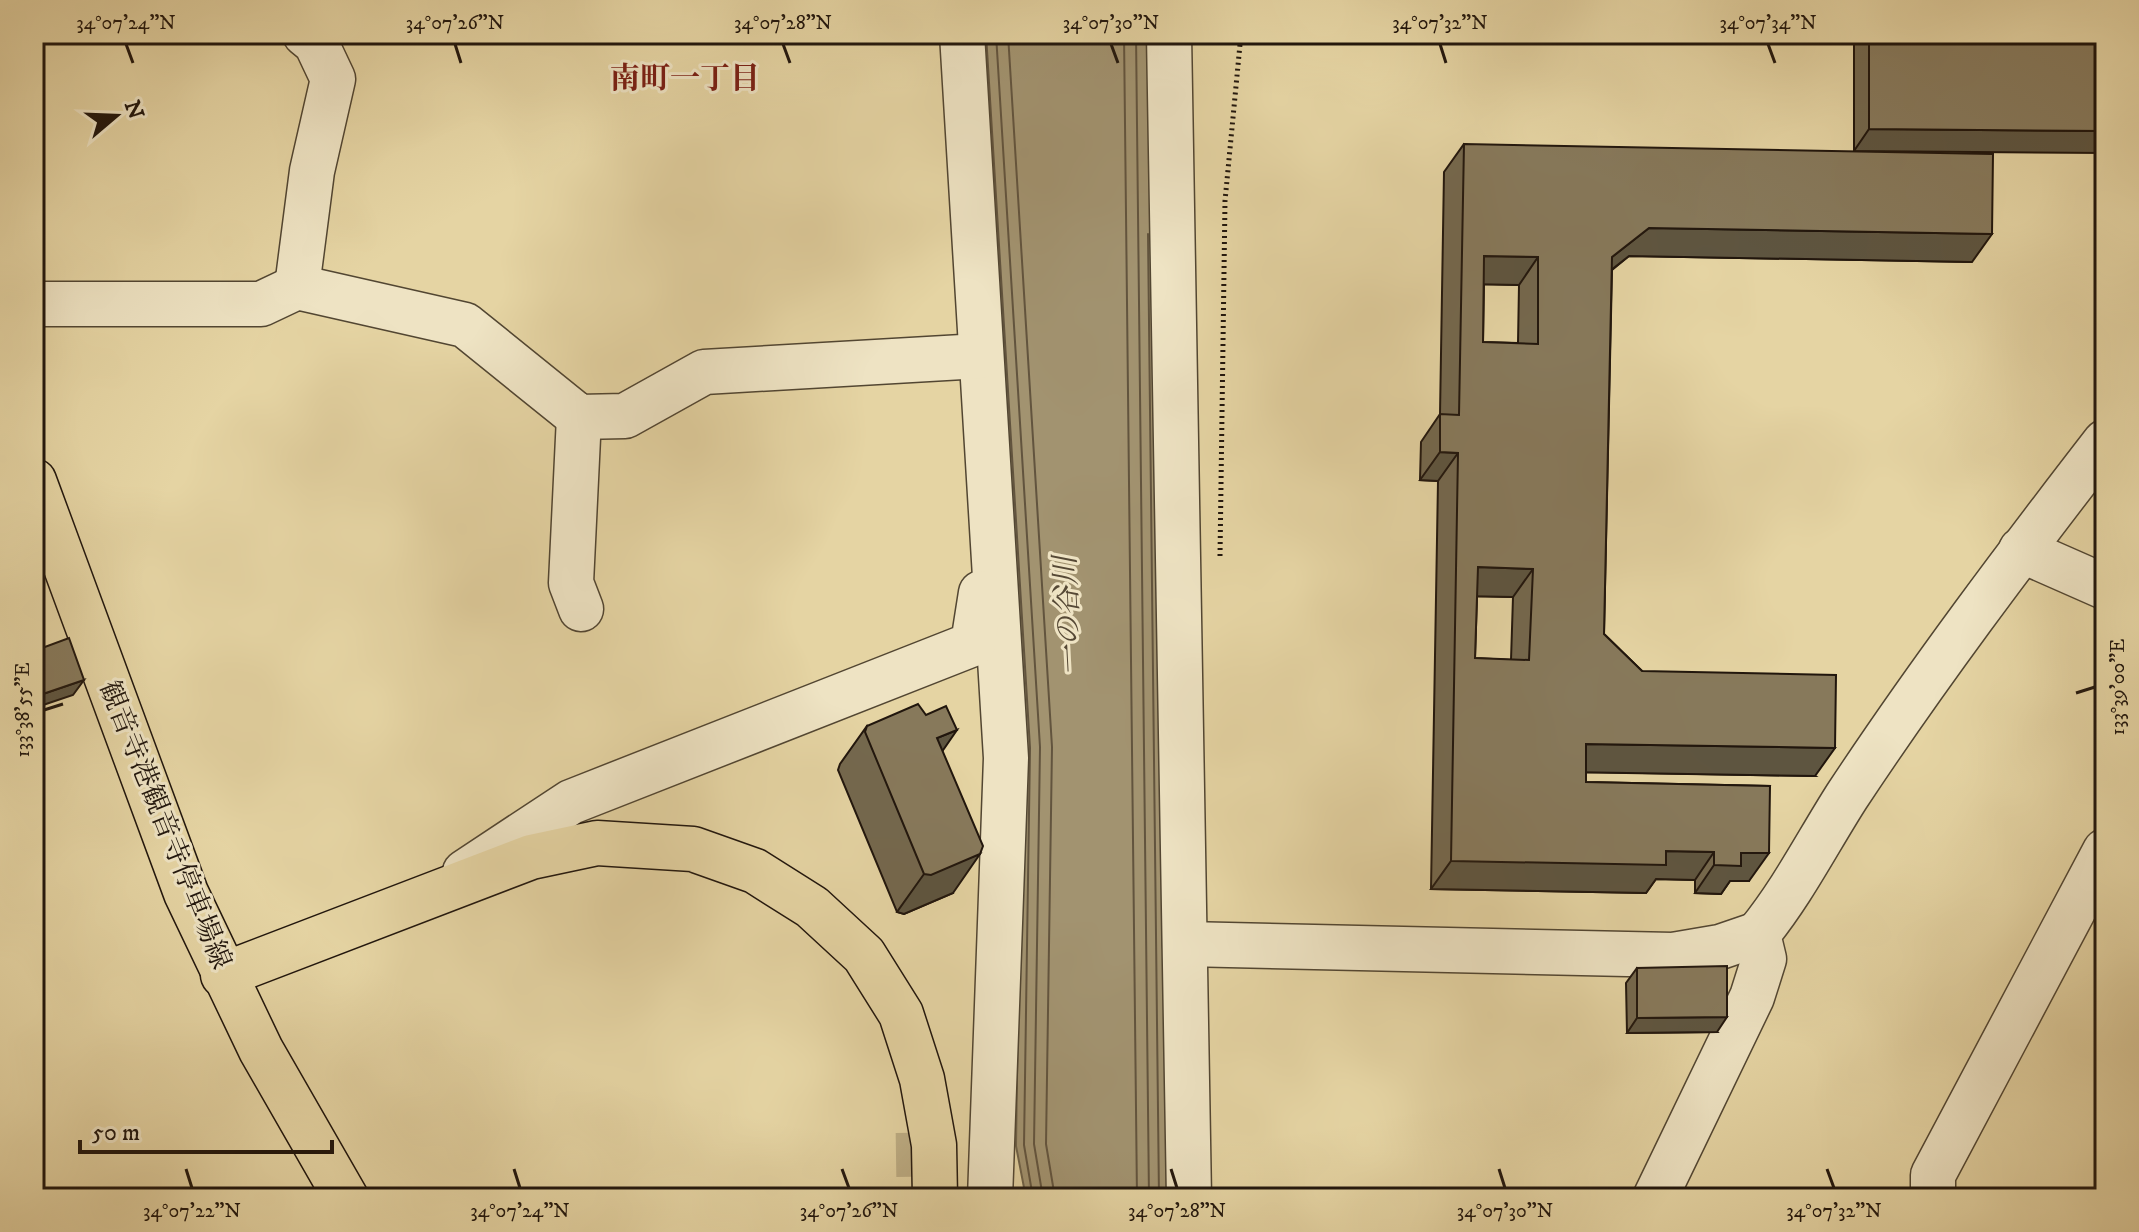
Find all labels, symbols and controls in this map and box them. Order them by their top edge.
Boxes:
text: 34°07'24"N [76,11,176,36]
text: 34°07'26"N [406,11,504,36]
text: 34°07'28"N [734,11,832,36]
text: 34°07'30"N [1063,11,1159,36]
text: 34°07'32"N [1392,11,1488,36]
text: 34°07'34"N [1719,11,1817,36]
district label: 南町一丁目 [610,61,760,98]
north arrow [76,76,156,156]
text: N [118,97,149,123]
water label: 一の谷川 [1047,552,1091,677]
text: 133°39'00"E [2106,639,2131,735]
text: 133°38'55"E [11,662,36,758]
street label: 観音寺港観音寺停車場線 [91,676,239,974]
scale bar [80,1104,332,1154]
text: 50 m [92,1118,140,1148]
text: 34°07'22"N [143,1199,241,1224]
text: 34°07'24"N [470,1199,570,1224]
text: 34°07'26"N [800,1199,898,1224]
text: 34°07'28"N [1128,1199,1226,1224]
text: 34°07'30"N [1457,1199,1553,1224]
text: 34°07'32"N [1786,1199,1882,1224]

